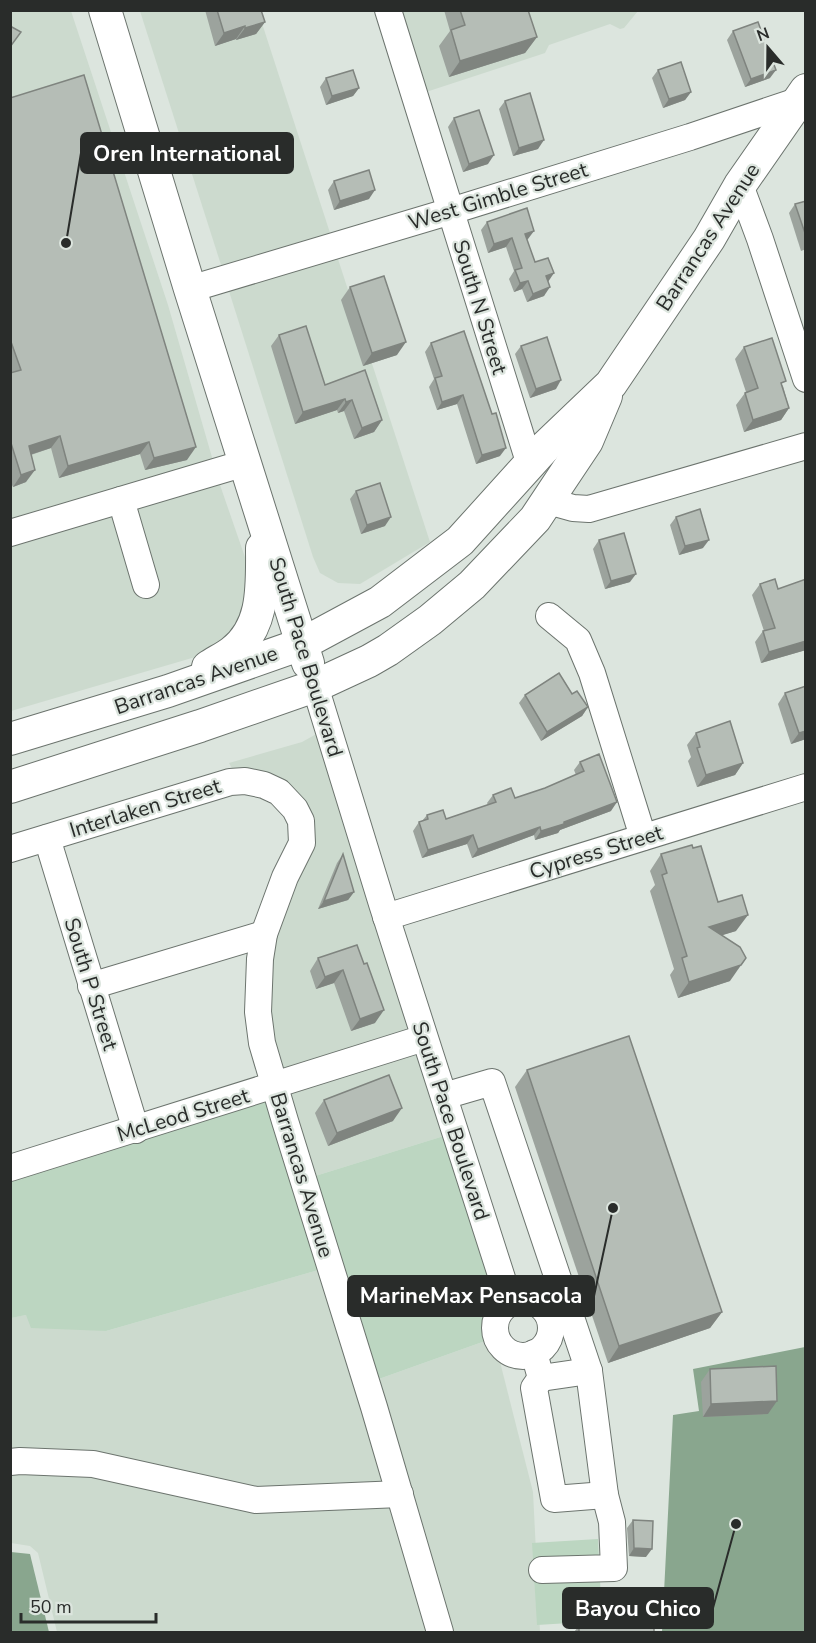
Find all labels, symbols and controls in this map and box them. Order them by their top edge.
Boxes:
north arrow [738,18,798,78]
text: N [754,22,773,47]
callout: Oren International [81,133,293,173]
text: Oren International [93,139,281,169]
street label: West Gimble Street [405,155,592,237]
street label: Barrancas Avenue [650,158,766,316]
street label: South N Street [446,236,514,378]
street label: South Pace Boulevard [262,554,350,760]
street label: Barrancas Avenue [111,639,281,721]
street label: Interlaken Street [66,772,225,844]
street label: Cypress Street [526,818,667,886]
street label: South P Street [58,914,125,1054]
street label: South Pace Boulevard [406,1018,496,1224]
street label: McLeod Street [114,1081,253,1148]
street label: Barrancas Avenue [264,1089,340,1261]
callout: MarineMax Pensacola [348,1276,594,1316]
text: MarineMax Pensacola [360,1281,582,1311]
scale bar [21,1586,156,1624]
callout: Bayou Chico [563,1588,713,1628]
text: Bayou Chico [575,1594,701,1624]
text: 50 m [30,1595,72,1619]

